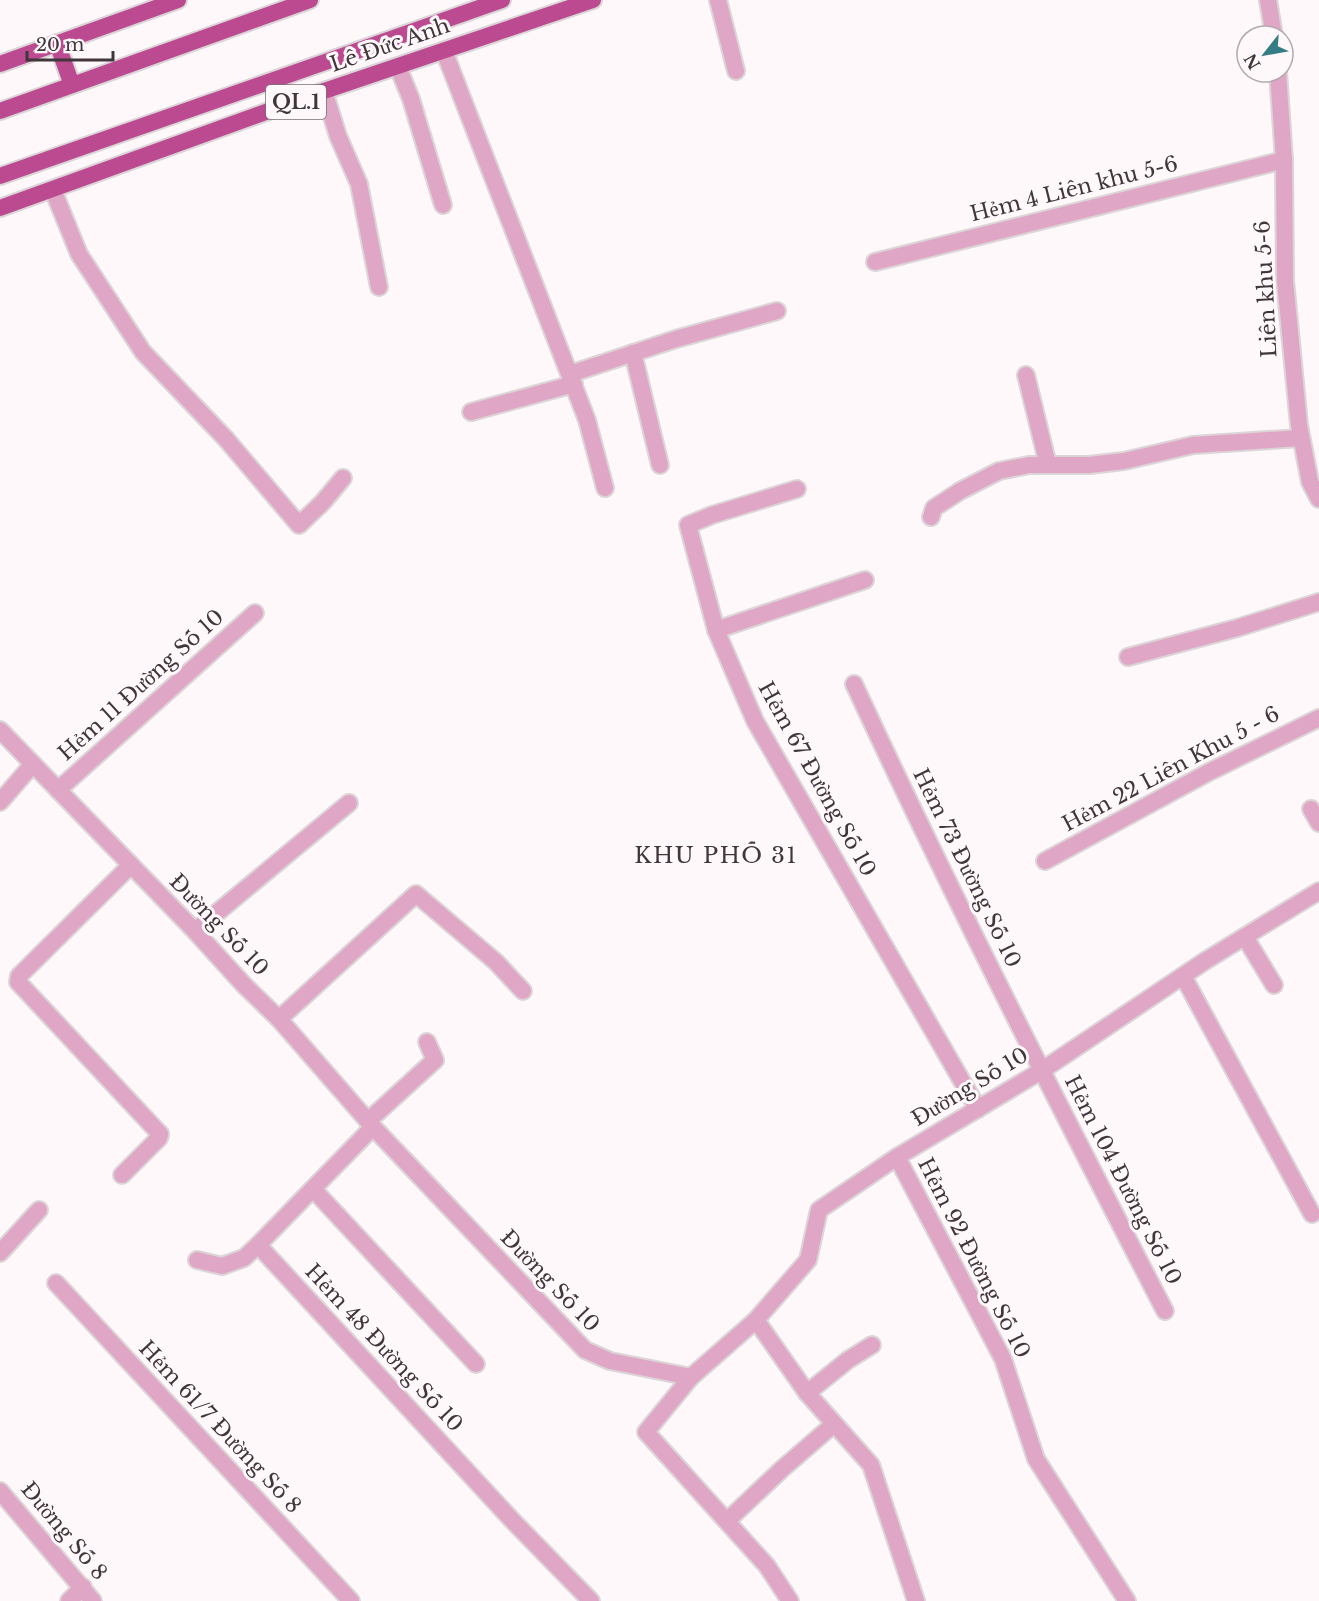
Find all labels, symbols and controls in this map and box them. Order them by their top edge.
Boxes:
street label: Lê Đức Anh [327,12,453,78]
scale bar [27,24,112,62]
north arrow [1235,24,1295,84]
text: 20 m [36,34,84,56]
text: N [1240,50,1265,73]
road number: QL.1 [266,85,326,119]
street label: Hẻm 4 Liên khu 5-6 [967,151,1181,227]
street label: Liên khu 5-6 [1249,220,1283,358]
street label: Hẻm 11 Đường Số 10 [53,604,229,766]
street label: Hẻm 67 Đường Số 10 [753,677,881,881]
street label: Hẻm 22 Liên Khu 5 - 6 [1058,701,1284,837]
street label: Hẻm 73 Đường Số 10 [907,764,1027,972]
district label: KHU PHỐ 31 [634,841,798,869]
street label: Đường Số 10 [164,869,274,981]
street label: Đường Số 10 [907,1042,1033,1132]
street label: Hẻm 104 Đường Số 10 [1059,1071,1187,1289]
street label: Hẻm 92 Đường Số 10 [912,1154,1036,1362]
street label: Đường Số 10 [495,1225,605,1337]
street label: Hẻm 48 Đường Số 10 [300,1259,468,1437]
street label: Hẻm 61/7 Đường Số 8 [133,1335,307,1519]
street label: Đường Số 8 [16,1477,112,1585]

